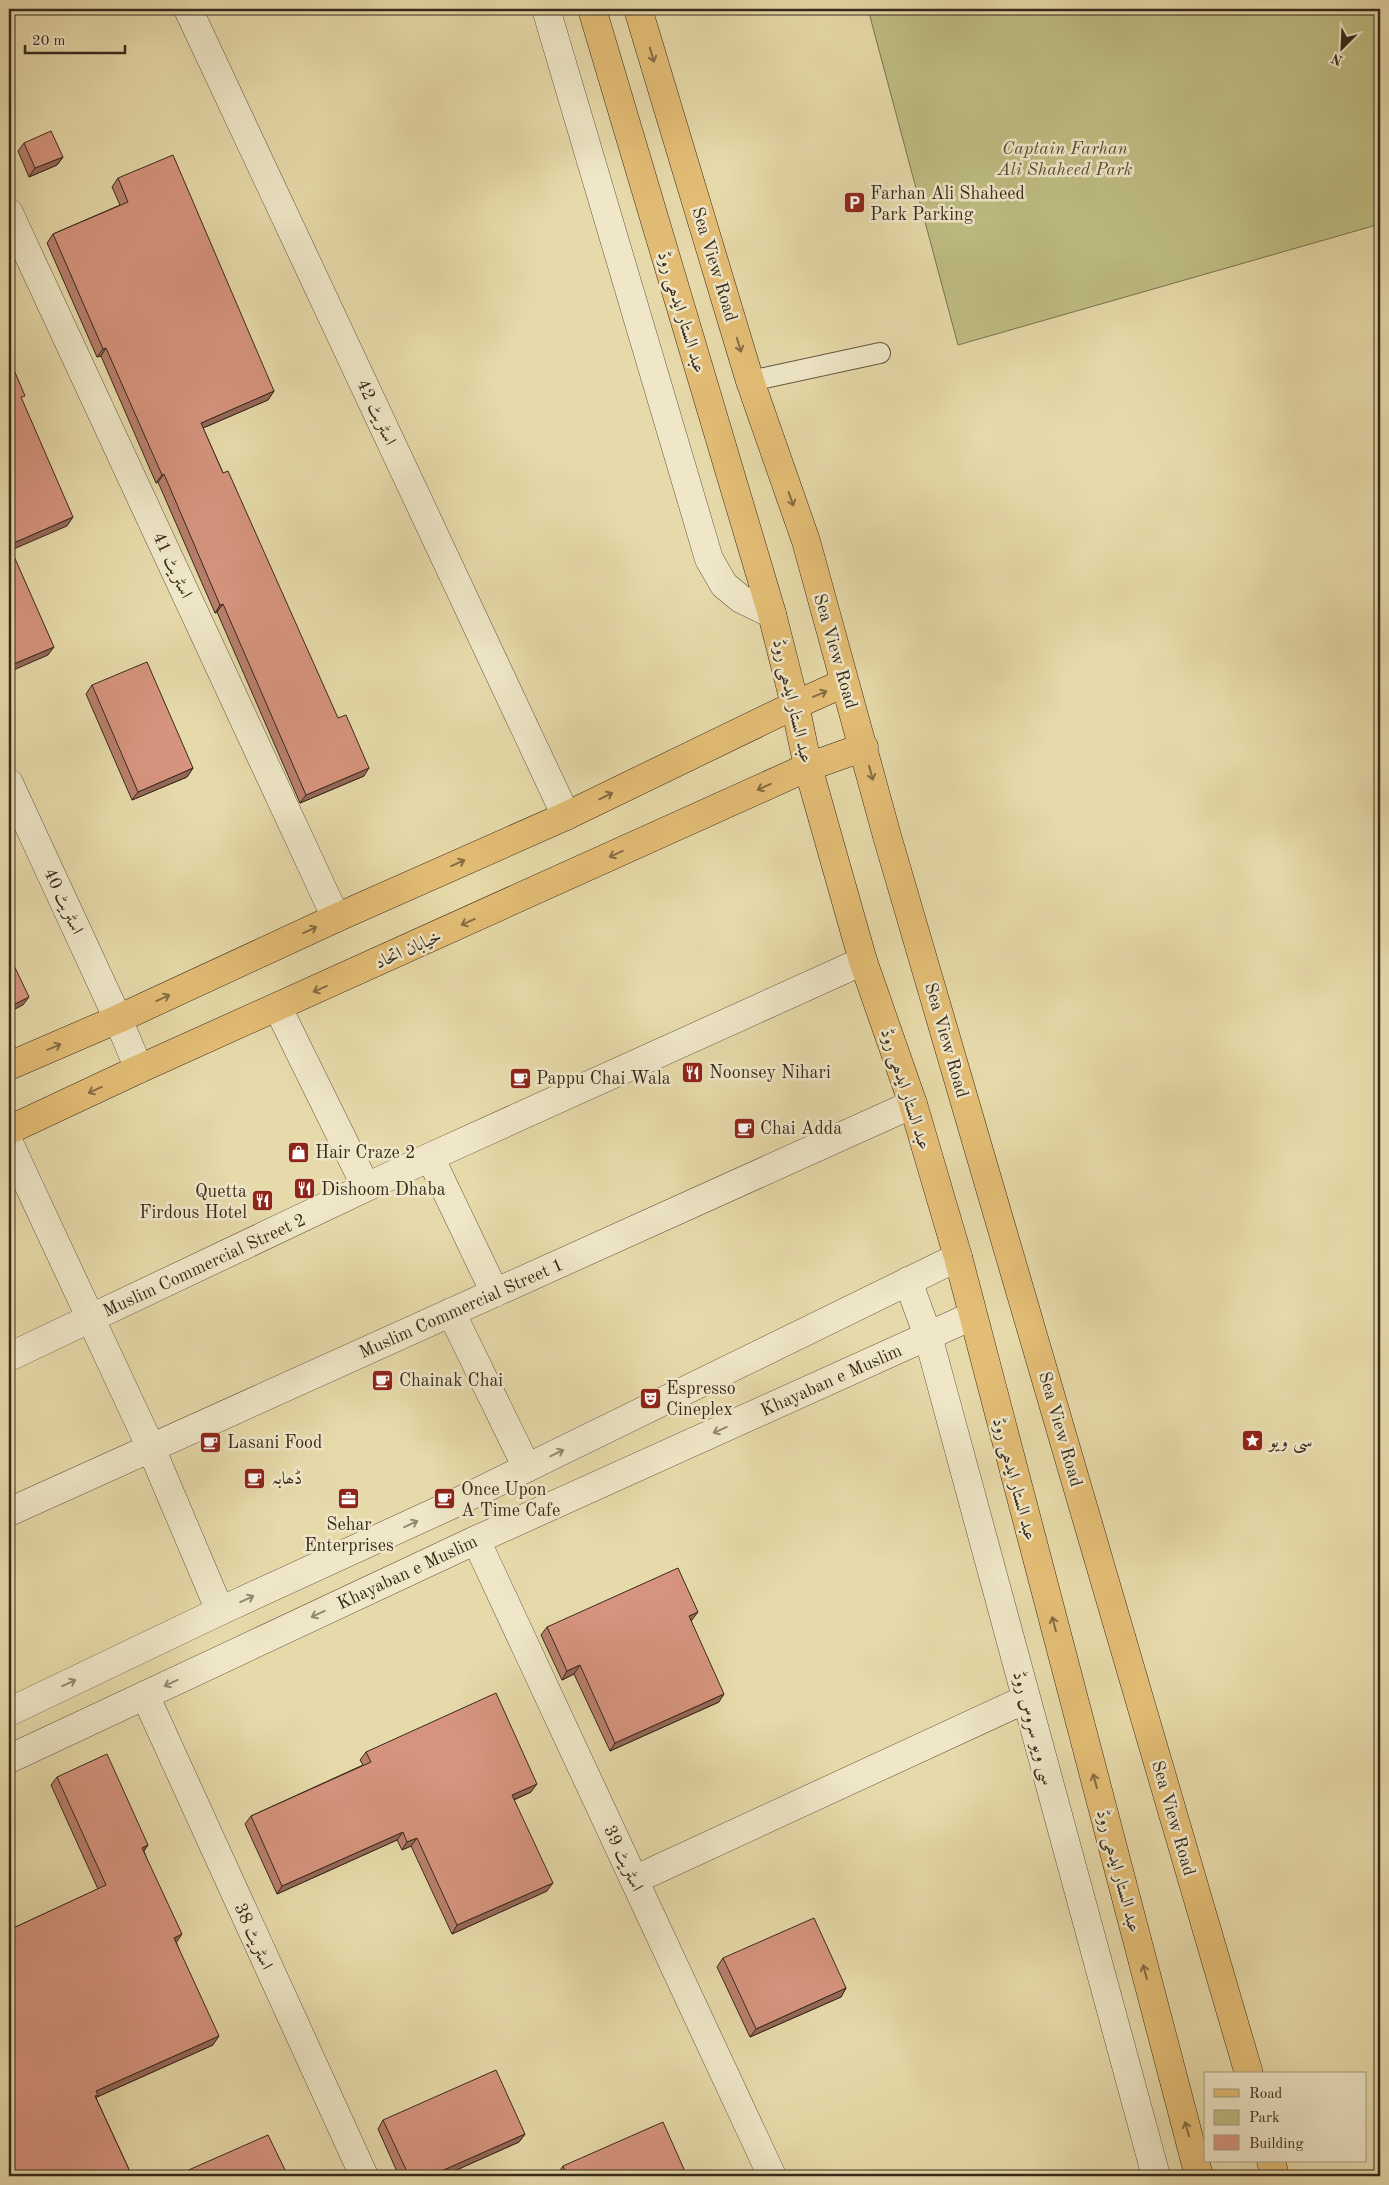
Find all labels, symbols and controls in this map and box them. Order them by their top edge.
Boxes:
scale bar [25,22,125,54]
north arrow [1316,22,1366,72]
text: 20 m [32,34,66,49]
one-way arrow [647,47,657,63]
text: N [1329,50,1345,68]
park label: Captain Farhan Ali Shaheed Park [996,140,1133,179]
place label: Farhan Ali Shaheed Park Parking [870,185,1025,224]
parking icon: Farhan Ali Shaheed Park Parking [842,191,866,215]
street label: Sea View Road [688,205,740,324]
street label: عبد الستار ایدھی روڈ [652,249,710,376]
one-way arrow [735,337,745,353]
street label: اسٹریٹ 42 [351,377,399,449]
one-way arrow [787,491,796,506]
street label: اسٹریٹ 41 [147,530,195,602]
street label: Sea View Road [810,592,860,711]
street label: عبد الستار ایدھی روڈ [767,637,817,765]
one-way arrow [812,689,827,698]
one-way arrow [866,764,876,780]
one-way arrow [757,783,772,793]
one-way arrow [598,791,613,800]
one-way arrow [609,850,624,860]
one-way arrow [450,858,465,868]
street label: اسٹریٹ 40 [38,866,86,938]
one-way arrow [461,917,476,927]
one-way arrow [302,925,317,934]
street label: خیابان اتحاد [372,927,445,973]
street label: Sea View Road [921,981,971,1100]
one-way arrow [313,984,328,994]
one-way arrow [155,993,170,1003]
street label: عبد الستار ایدھی روڈ [875,1026,935,1153]
one-way arrow [46,1041,61,1051]
restaurant icon: Noonsey Nihari [681,1060,705,1084]
place label: Noonsey Nihari [709,1064,831,1082]
cafe icon: Pappu Chai Wala [508,1066,532,1090]
place label: Pappu Chai Wala [536,1070,671,1088]
one-way arrow [88,1086,103,1095]
cafe icon: Chai Adda [732,1116,756,1140]
place label: Chai Adda [760,1120,842,1138]
shop icon: Hair Craze 2 [287,1140,311,1164]
place label: Hair Craze 2 [315,1144,415,1162]
restaurant icon: Dishoom Dhaba [293,1177,317,1201]
place label: Dishoom Dhaba [321,1181,446,1199]
place label: Quetta Firdous Hotel [139,1183,247,1222]
restaurant icon: Quetta Firdous Hotel [251,1189,275,1213]
street label: Muslim Commercial Street 2 [100,1211,309,1321]
street label: Muslim Commercial Street 1 [357,1256,566,1362]
street label: Khayaban e Muslim [758,1342,905,1420]
cafe icon: Chainak Chai [371,1368,395,1392]
street label: Sea View Road [1035,1370,1085,1489]
place label: Chainak Chai [399,1372,503,1390]
place label: Espresso Cineplex [666,1380,736,1419]
theatre icon: Espresso Cineplex [638,1386,662,1410]
street label: عبد الستار ایدھی روڈ [987,1415,1041,1543]
one-way arrow [713,1425,728,1435]
place icon: سی ویو [1241,1429,1265,1453]
cafe icon: Lasani Food [199,1430,223,1454]
place label: سی ویو [1267,1433,1312,1454]
place label: Lasani Food [227,1434,322,1452]
one-way arrow [549,1448,564,1457]
cafe icon: ڈھابہ [243,1466,267,1490]
place label: ڈھابہ [271,1468,302,1489]
place label: Once Upon A Time Cafe [461,1481,560,1520]
office icon: Sehar Enterprises [337,1487,361,1511]
cafe icon: Once Upon A Time Cafe [433,1487,457,1511]
place label: Sehar Enterprises [304,1516,394,1555]
one-way arrow [403,1518,418,1528]
street label: Khayaban e Muslim [334,1533,480,1613]
one-way arrow [239,1593,254,1603]
one-way arrow [311,1609,326,1619]
one-way arrow [1048,1616,1058,1632]
street label: سی ویو سروس روڈ [1006,1669,1059,1788]
one-way arrow [61,1678,76,1688]
one-way arrow [164,1678,179,1688]
street label: Sea View Road [1148,1759,1198,1878]
one-way arrow [1090,1774,1099,1790]
street label: عبد الستار ایدھی روڈ [1091,1807,1145,1935]
street label: اسٹریٹ 39 [598,1823,646,1895]
street label: اسٹریٹ 38 [229,1900,276,1973]
one-way arrow [1140,1964,1150,1980]
legend [1204,2072,1366,2162]
text: Road [1249,2087,1283,2102]
text: Park [1249,2111,1280,2126]
one-way arrow [1182,2122,1191,2138]
text: Building [1249,2137,1304,2152]

